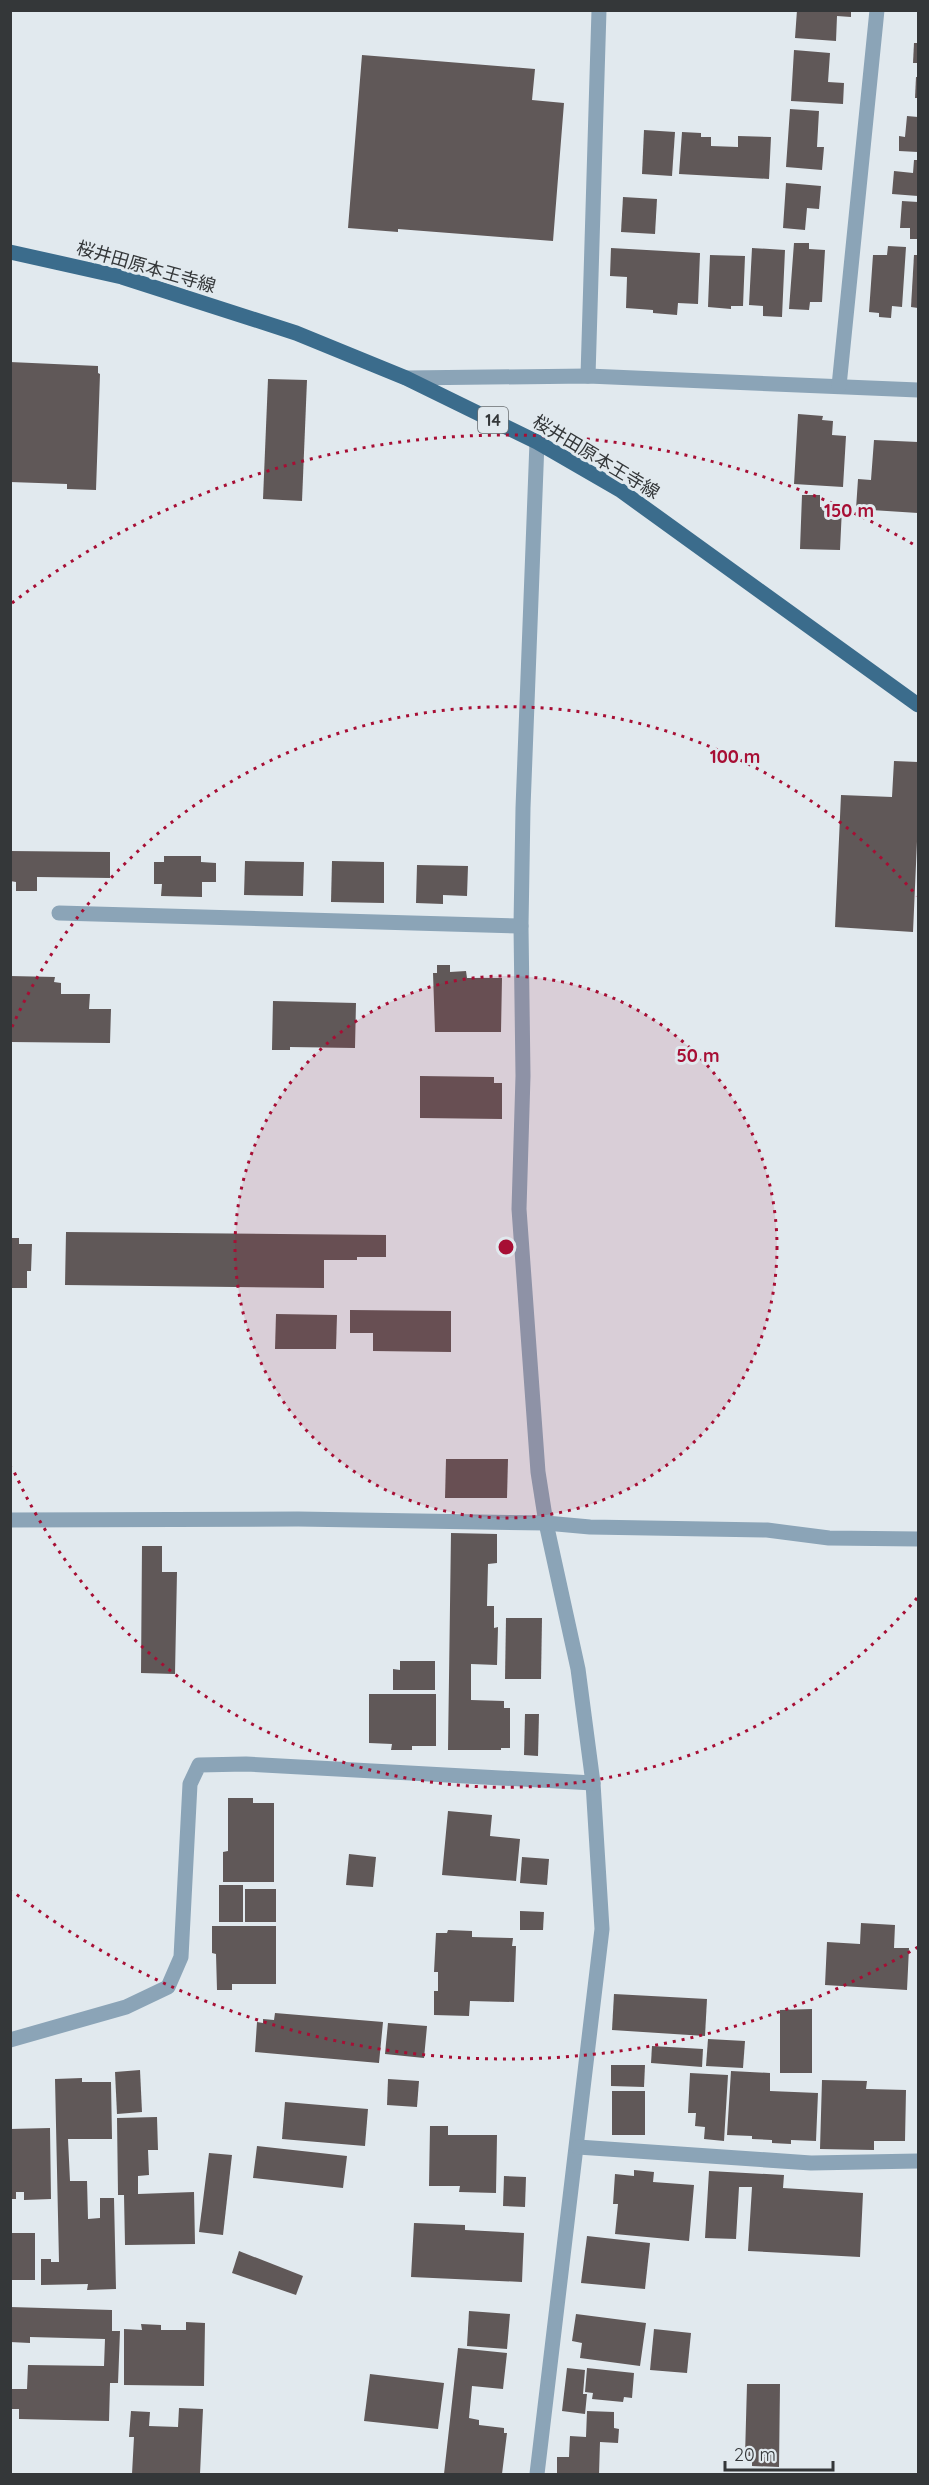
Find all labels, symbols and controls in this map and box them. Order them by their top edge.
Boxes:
street label: 桜井田原本王寺線 [74,236,219,297]
road number: 14 [478,407,508,433]
street label: 桜井田原本王寺線 [529,410,664,504]
text: 150 m [824,499,874,522]
text: 100 m [710,745,760,768]
text: 50 m [676,1044,720,1067]
centre of rings [496,1237,516,1257]
scale bar [725,2434,833,2472]
text: 20 m [734,2443,776,2466]

